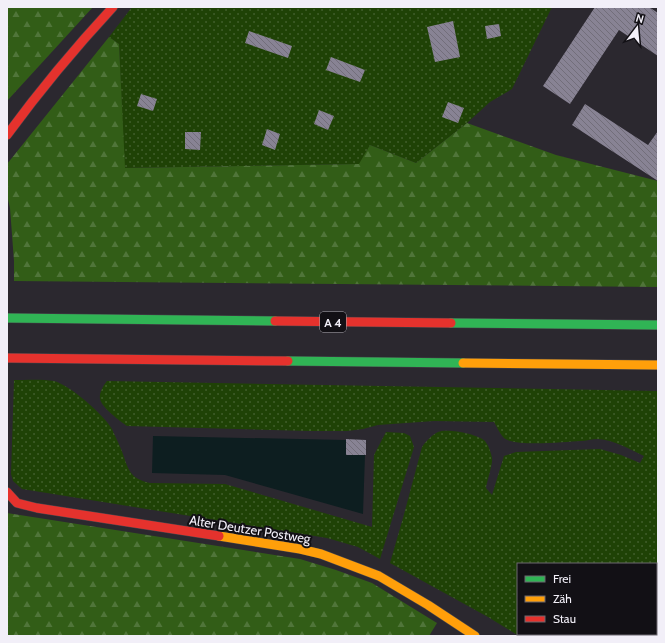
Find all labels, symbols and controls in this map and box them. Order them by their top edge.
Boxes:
north arrow [617,8,657,48]
text: N [634,11,645,26]
road number: A 4 [320,312,346,332]
street label: Alter Deutzer Postweg [188,512,312,547]
legend [517,563,657,635]
text: Frei [553,571,571,586]
text: Zäh [553,591,572,606]
text: Stau [553,611,576,626]

